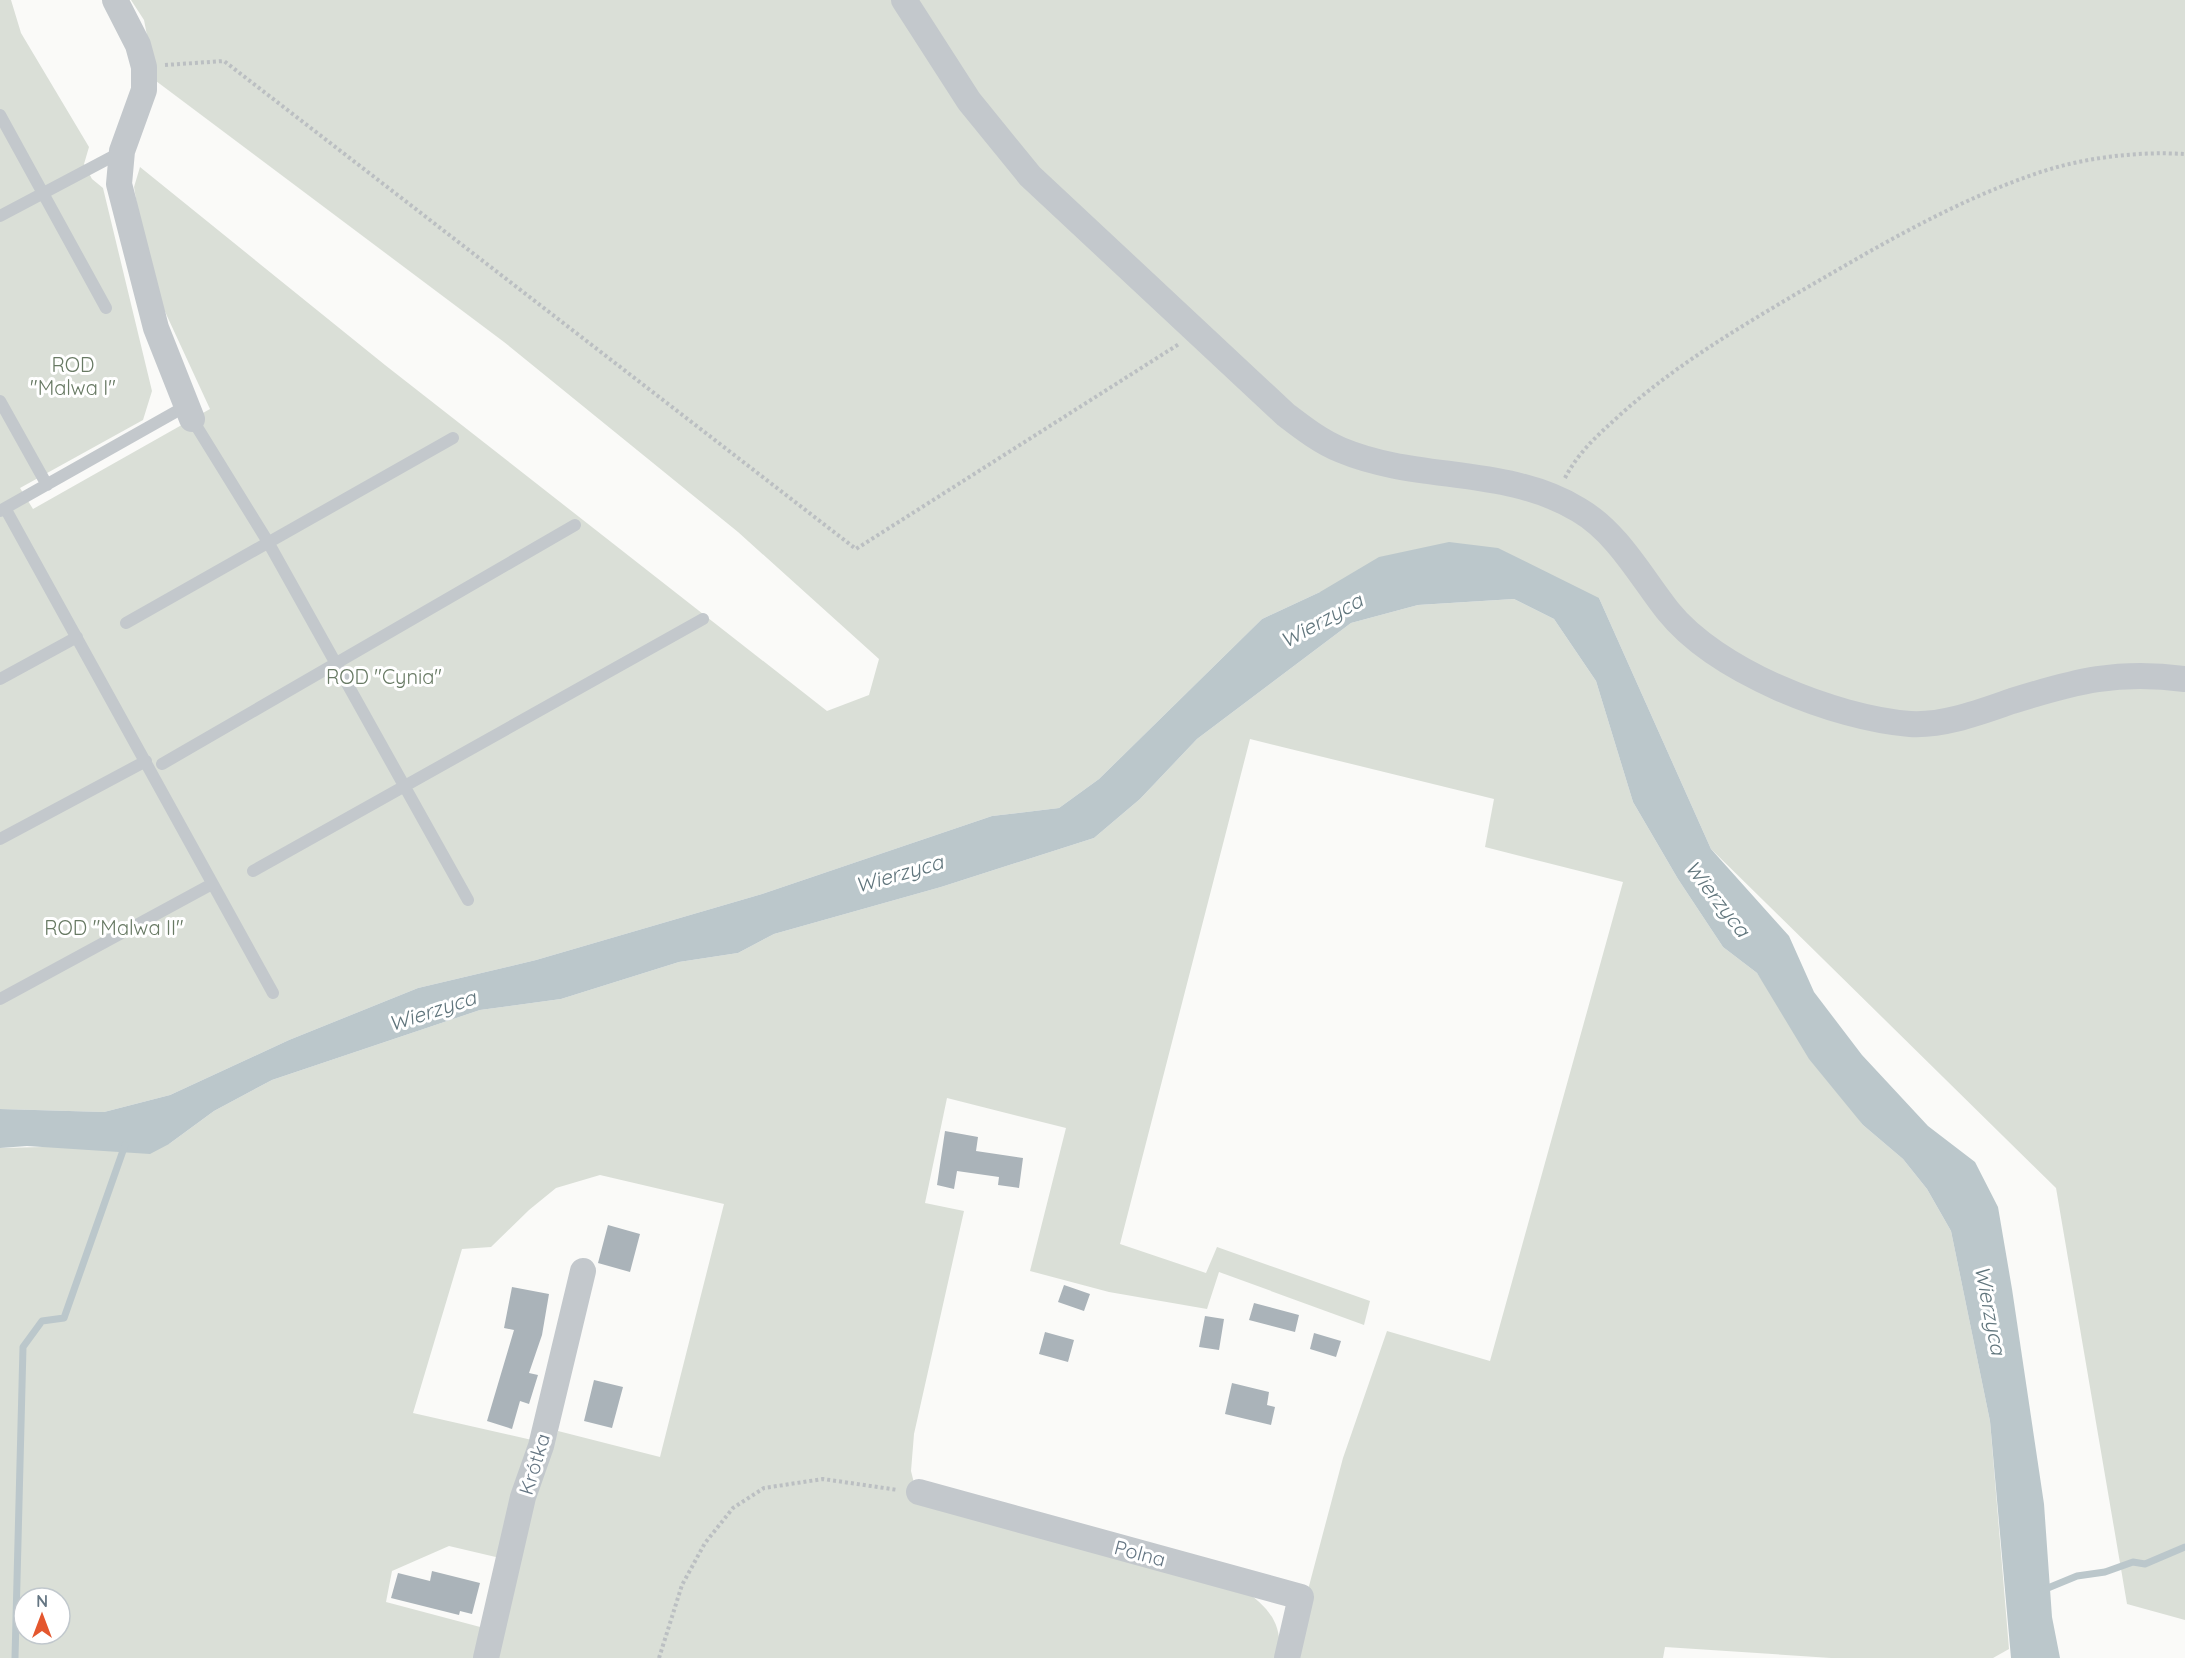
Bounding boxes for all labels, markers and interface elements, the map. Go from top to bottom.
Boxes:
park label: ROD "Malwa I" [30,352,116,400]
water label: Wierzyca [1275,586,1368,653]
park label: ROD "Cynia" [326,664,442,689]
water label: Wierzyca [852,848,947,898]
water label: Wierzyca [1680,854,1757,943]
park label: ROD "Malwa II" [44,915,184,940]
water label: Wierzyca [385,983,480,1036]
water label: Wierzyca [1970,1263,2013,1358]
street label: Krótka [513,1430,555,1498]
street label: Polna [1112,1534,1168,1572]
north arrow [12,1586,72,1646]
text: N [36,1591,48,1611]

